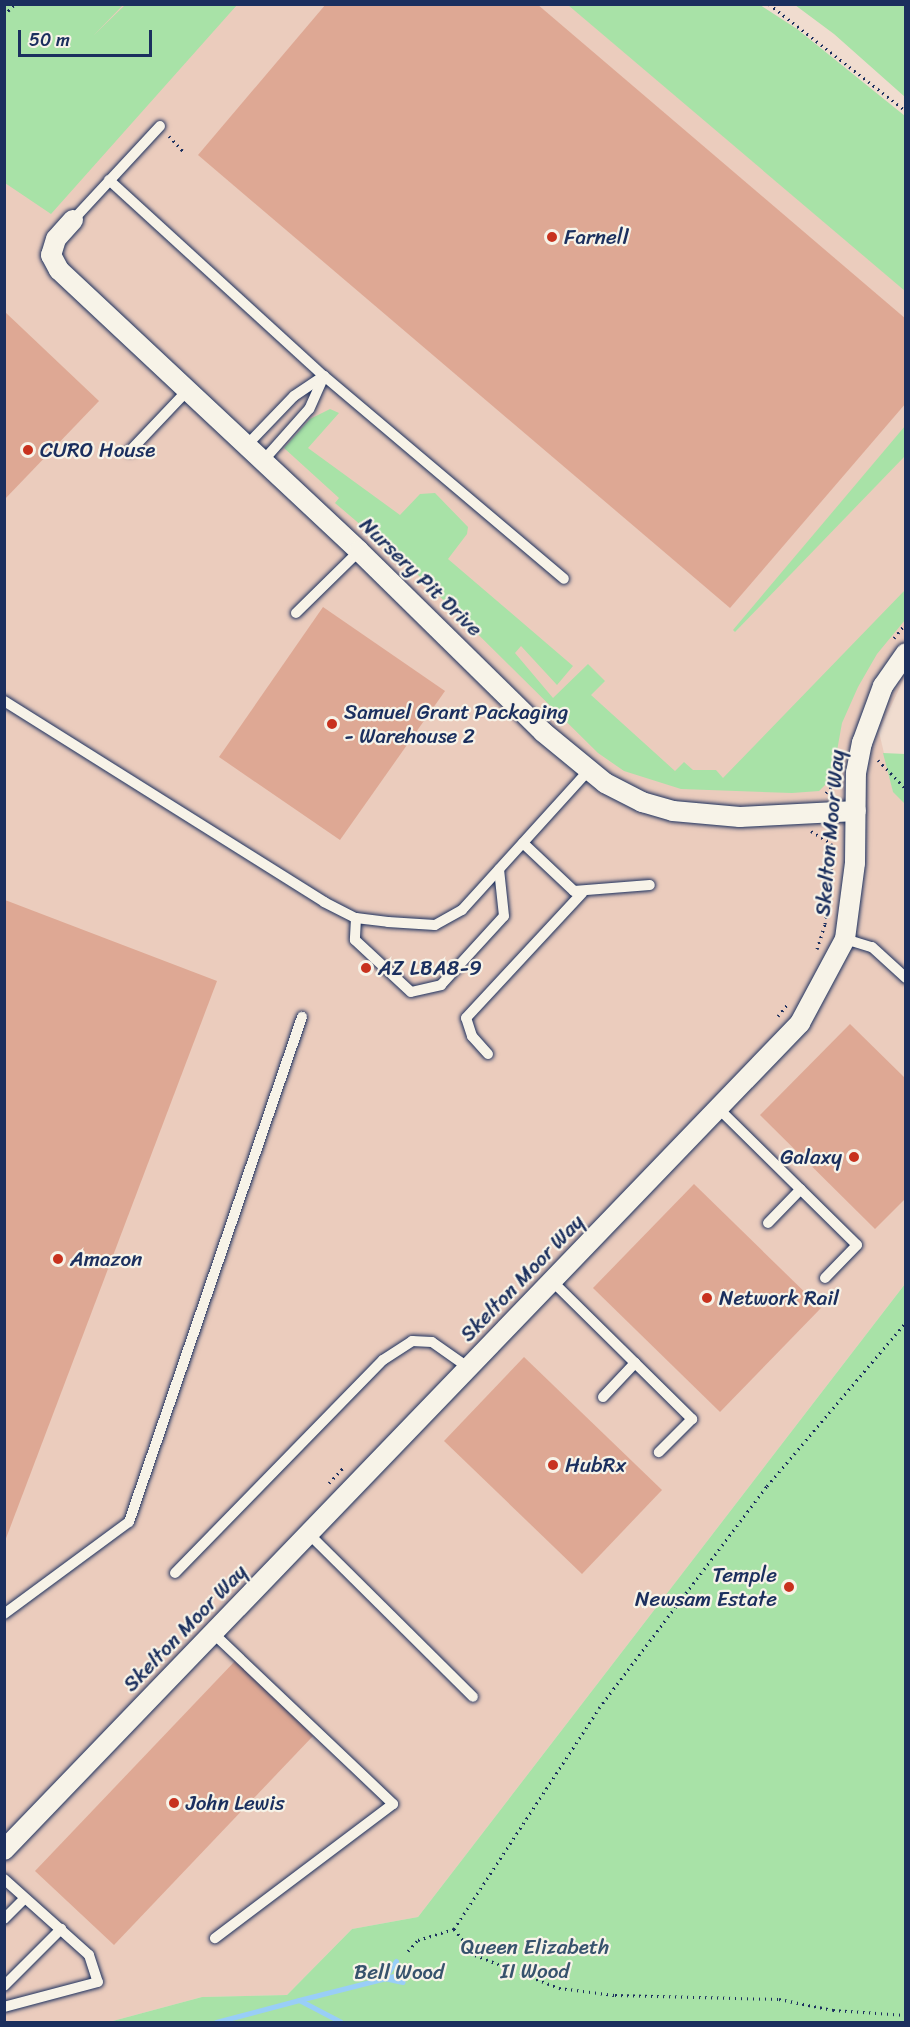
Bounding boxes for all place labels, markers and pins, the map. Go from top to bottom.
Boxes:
place label: Farnell [564,224,629,250]
marker: Farnell [545,230,559,244]
place label: CURO House [40,437,155,463]
marker: CURO House [21,443,35,457]
place label: Samuel Grant Packaging - Warehouse 2 [344,699,568,749]
marker: Samuel Grant Packaging - Warehouse 2 [325,717,339,731]
place label: AZ LBA8-9 [378,955,482,981]
marker: AZ LBA8-9 [359,961,373,975]
place label: Galaxy [780,1144,842,1170]
marker: Galaxy [847,1150,861,1164]
place label: Amazon [70,1246,142,1272]
marker: Amazon [51,1252,65,1266]
place label: Network Rail [719,1285,839,1311]
marker: Network Rail [700,1291,714,1305]
place label: HubRx [565,1452,626,1478]
marker: HubRx [546,1458,560,1472]
place label: Temple Newsam Estate [635,1562,777,1612]
marker: Temple Newsam Estate [782,1580,796,1594]
place label: John Lewis [186,1790,285,1816]
marker: John Lewis [167,1796,181,1810]

